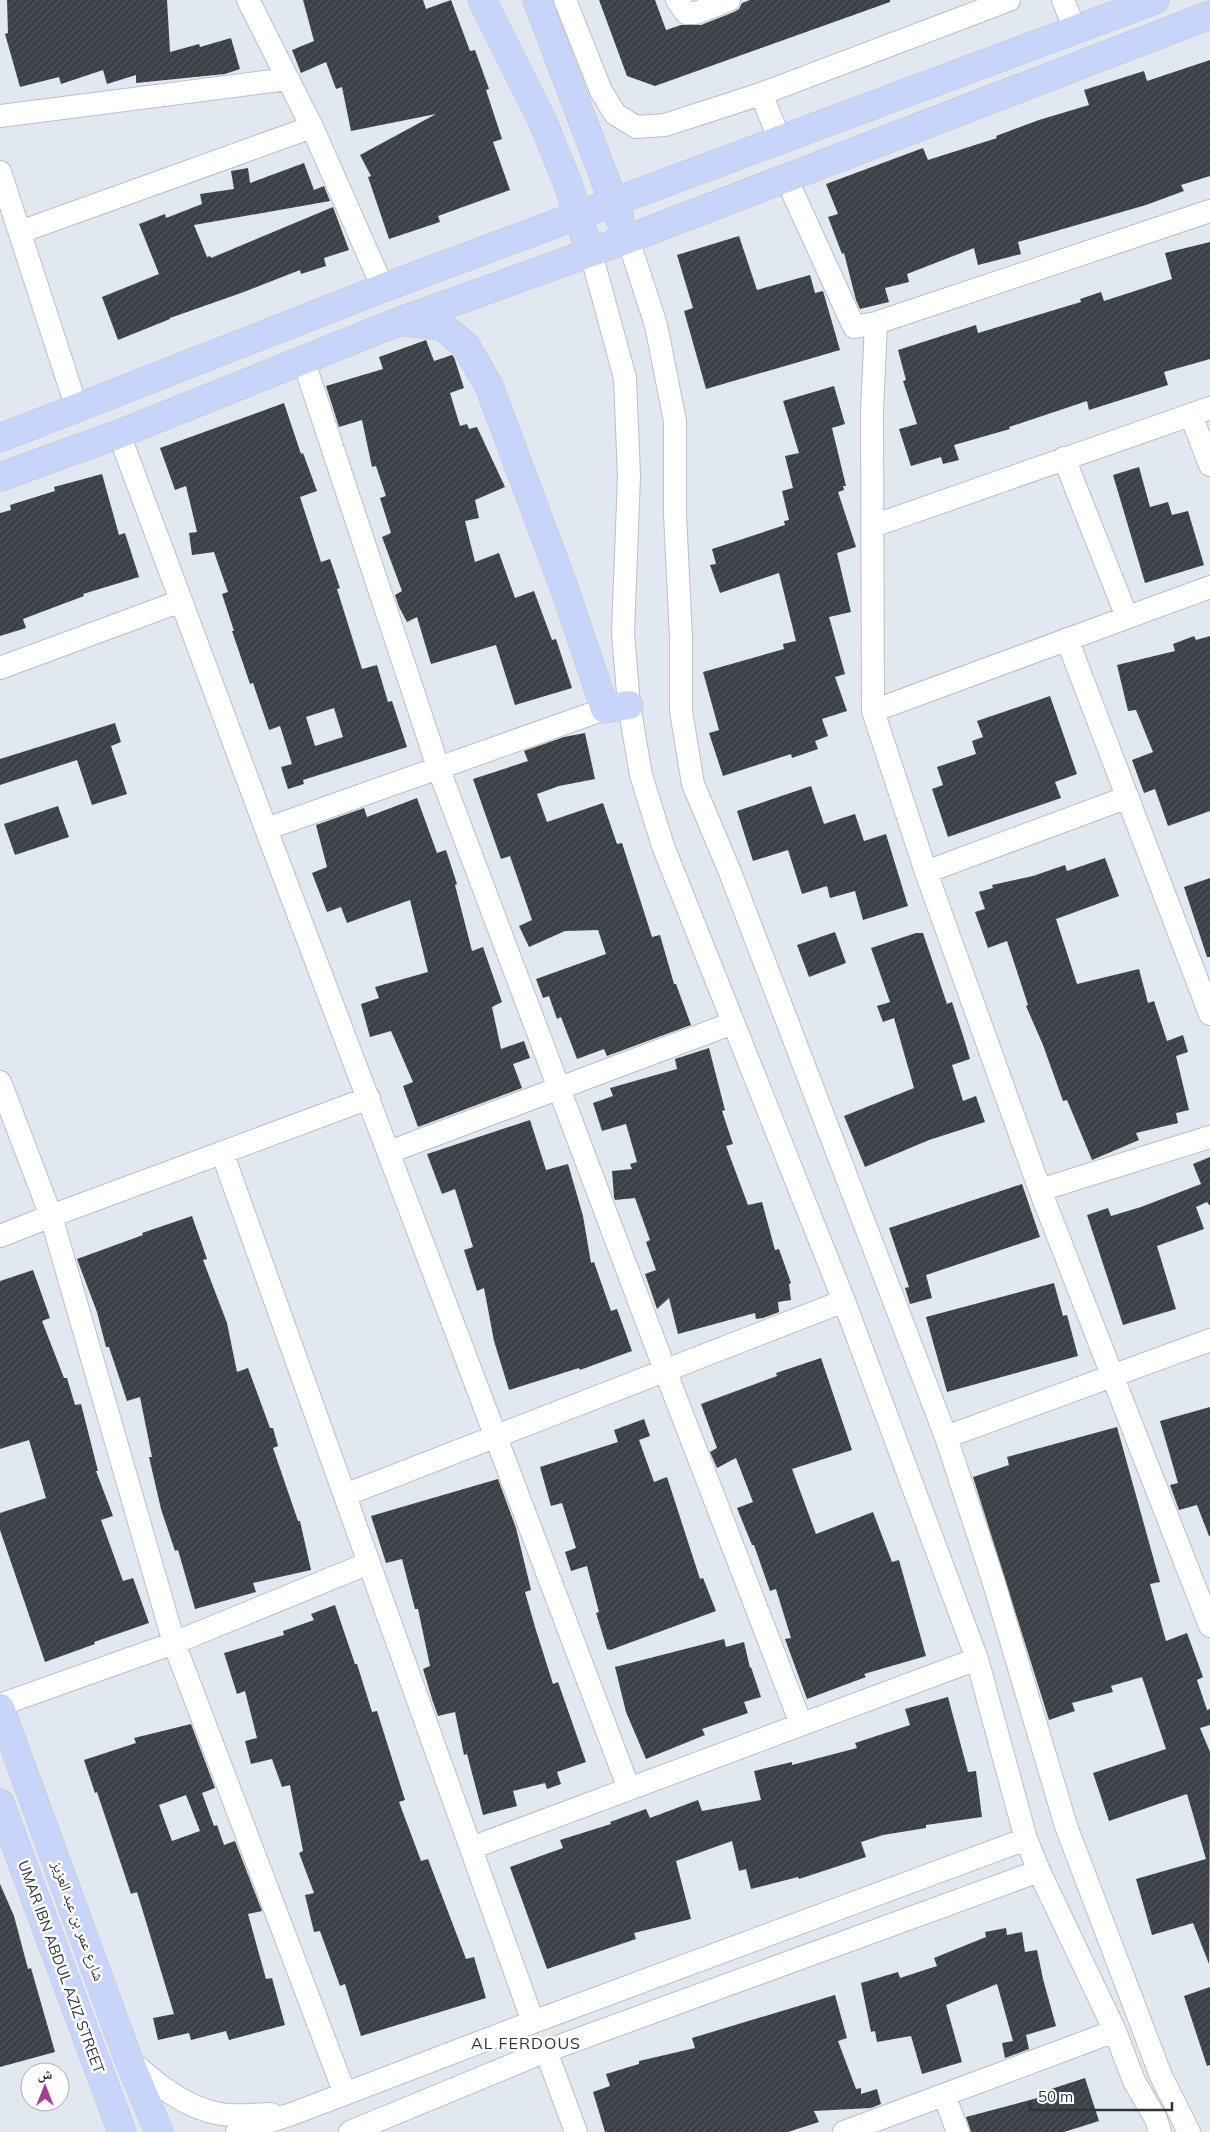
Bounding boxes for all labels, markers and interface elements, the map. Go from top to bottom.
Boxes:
street label: شارع عمر بن عبد العزيز [47,1857,109,1984]
street label: UMAR IBN ABDUL AZIZ STREET [14,1858,109,2076]
district label: AL FERDOUS [471,2033,581,2053]
north arrow [20,2062,70,2112]
text: ش [38,2065,53,2083]
scale bar [1030,2080,1172,2112]
text: 50 m [1038,2087,1073,2106]

